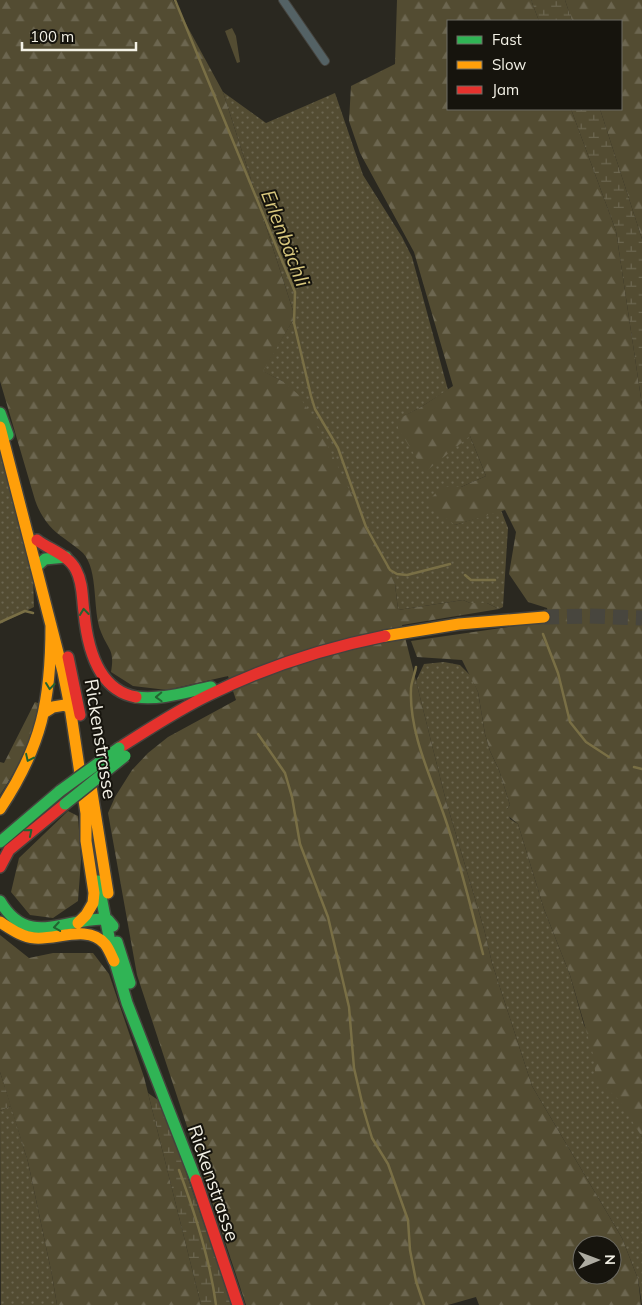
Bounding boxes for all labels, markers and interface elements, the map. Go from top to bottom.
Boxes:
scale bar [22,20,136,52]
legend [447,20,622,110]
text: 100 m [30,27,74,46]
text: Fast [492,30,522,49]
text: Slow [492,55,526,74]
text: Jam [492,80,519,99]
water label: Erlenbächli [256,186,316,290]
one-way arrow [78,607,89,615]
street label: Rickenstrasse [80,677,122,801]
one-way arrow [45,682,55,690]
one-way arrow [155,692,163,703]
one-way arrow [25,752,35,761]
one-way arrow [24,829,33,838]
one-way arrow [53,921,61,932]
street label: Rickenstrasse [183,1122,245,1244]
north arrow [572,1235,622,1285]
text: N [601,1254,619,1265]

